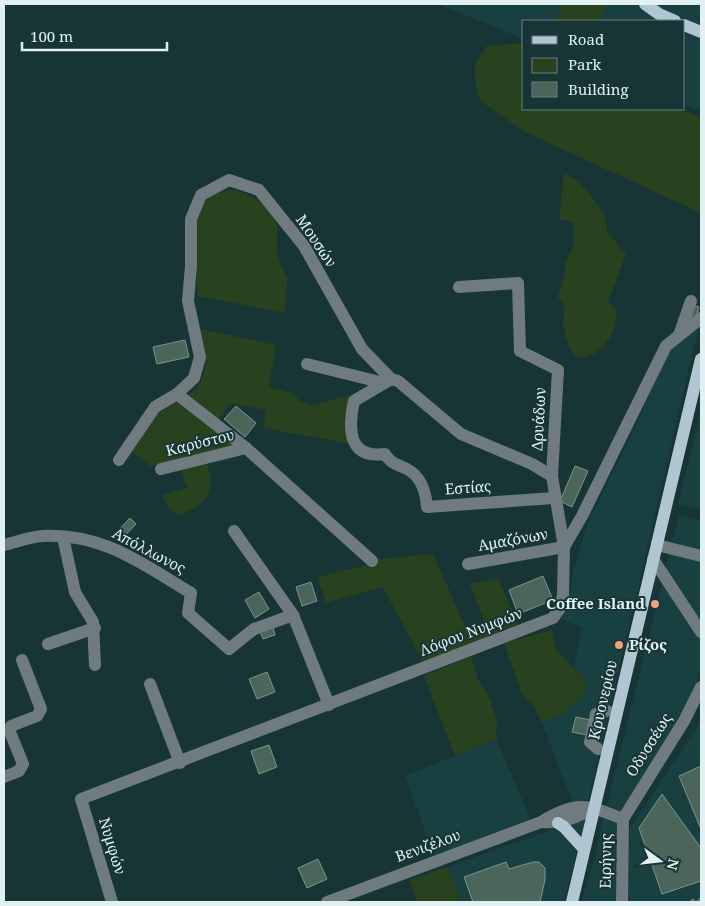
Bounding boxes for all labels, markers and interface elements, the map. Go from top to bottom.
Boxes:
scale bar [22,20,168,52]
legend [522,20,685,110]
text: 100 m [30,26,73,46]
text: Road [568,29,604,49]
text: Park [568,54,602,74]
text: Building [568,79,629,99]
street label: Μουσών [292,210,342,271]
street label: Δρυάδων [526,387,550,451]
street label: Καρύστου [163,424,236,460]
street label: Εστίας [444,475,492,499]
street label: Απόλλωνος [109,522,190,578]
street label: Αμαζόνων [476,523,549,555]
place label: Coffee Island [546,593,645,613]
marker: Coffee Island [649,598,661,610]
street label: Λόφου Νυμφών [416,602,525,660]
place label: Ρίζος [629,634,667,654]
marker: Ρίζος [613,639,625,651]
street label: Κρυονερίου [583,658,621,741]
street label: Οδυσσέως [621,709,676,780]
street label: Νυμφών [95,815,131,877]
street label: Βενιζέλου [392,824,463,866]
street label: Ειρήνης [595,833,615,889]
north arrow [635,836,685,886]
text: N [662,857,684,872]

